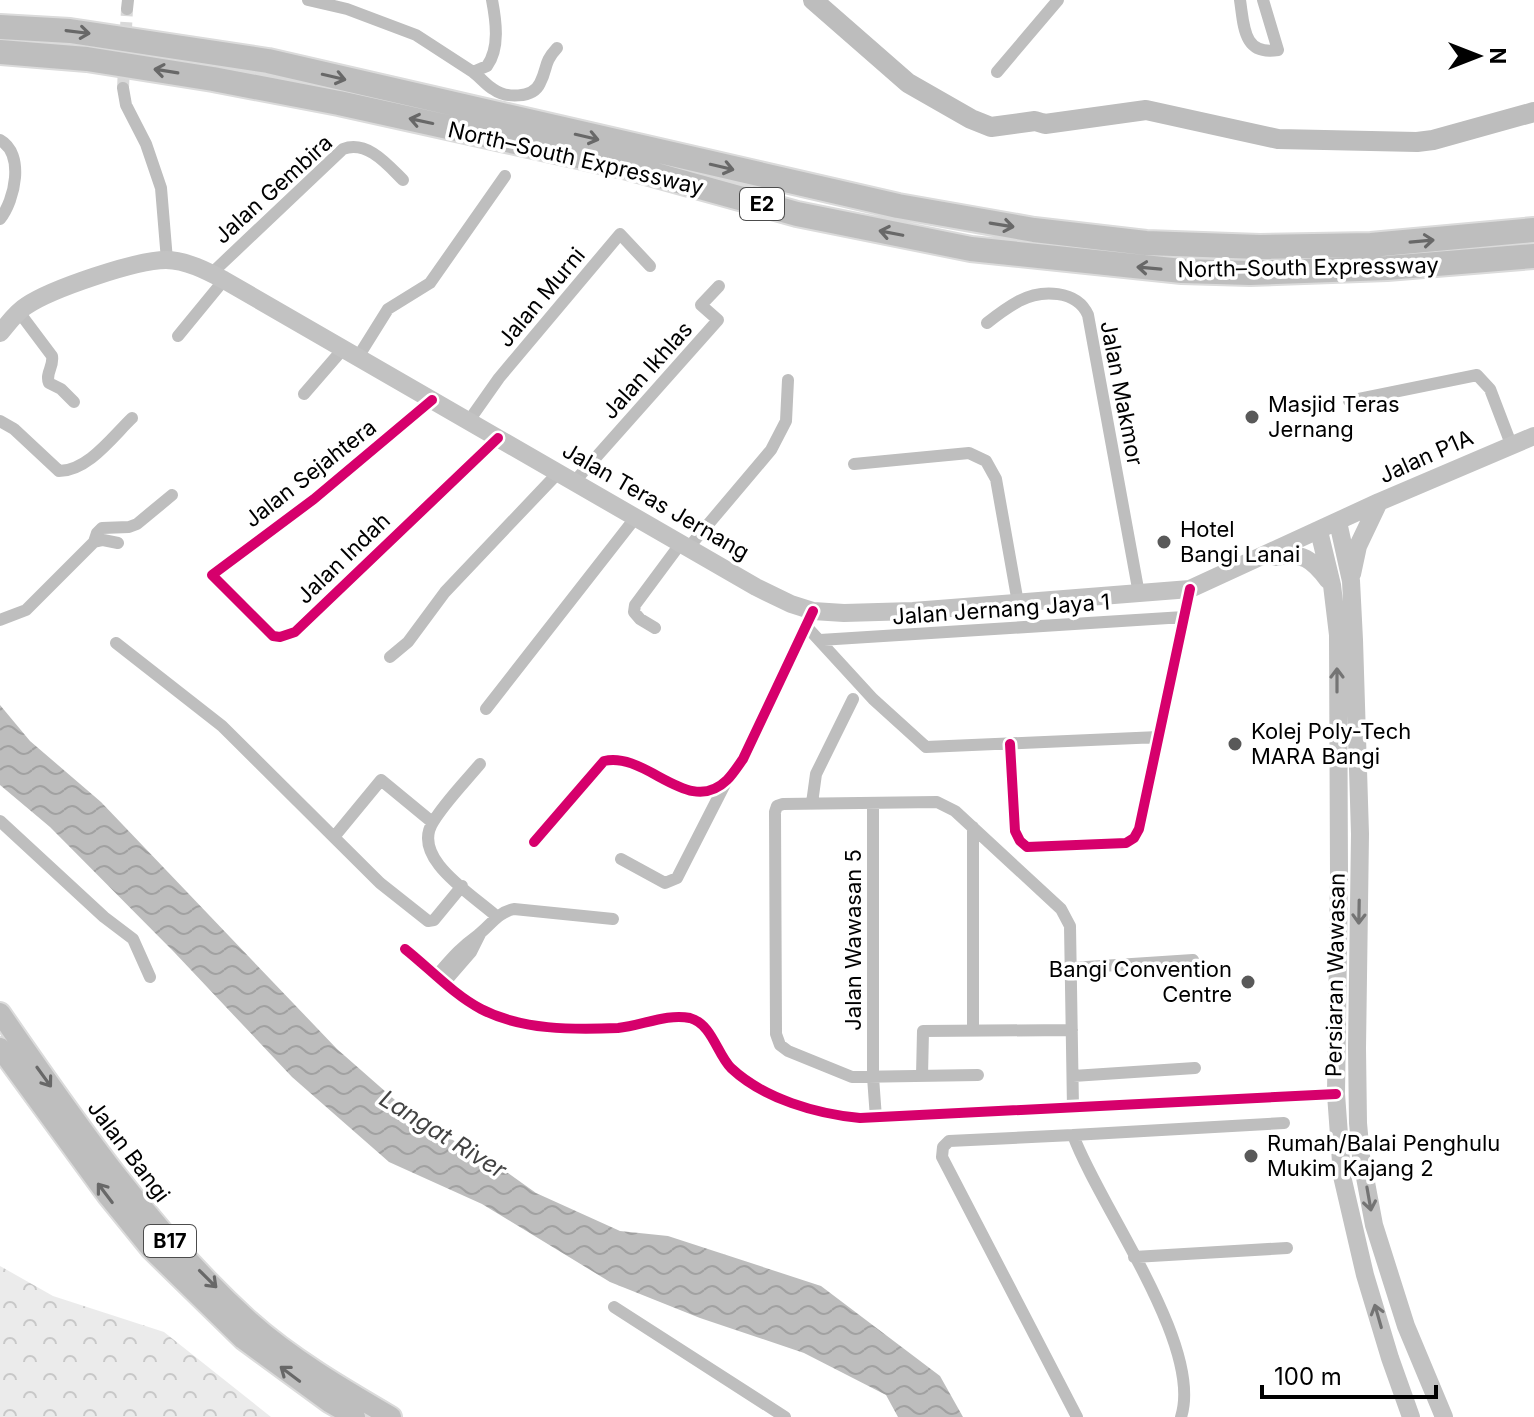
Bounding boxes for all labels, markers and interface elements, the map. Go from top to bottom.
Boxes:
north arrow [1438,16,1518,96]
one-way arrow [64,25,91,40]
text: N [1485,48,1511,64]
one-way arrow [153,63,179,78]
one-way arrow [320,70,346,85]
one-way arrow [408,113,434,128]
street label: North–South Expressway [446,116,706,200]
street label: Jalan Gembira [209,129,337,249]
one-way arrow [573,130,599,145]
one-way arrow [709,160,735,175]
road number: E2 [740,188,784,220]
one-way arrow [989,218,1014,233]
one-way arrow [879,224,905,239]
one-way arrow [1408,233,1435,248]
street label: Jalan Murni [492,242,590,352]
street label: North–South Expressway [1177,252,1439,282]
one-way arrow [1136,261,1163,276]
street label: Jalan Ikhlas [596,316,698,424]
street label: Jalan Makmor [1095,318,1149,468]
place label: Masjid Teras Jernang [1268,391,1400,442]
marker: Masjid Teras Jernang [1243,408,1261,426]
street label: Jalan Sejahtera [239,414,381,532]
street label: Jalan P1A [1375,424,1477,488]
street label: Jalan Teras Jernang [558,437,754,565]
street label: Jalan Indah [291,507,395,609]
place label: Hotel Bangi Lanai [1180,516,1300,567]
marker: Hotel Bangi Lanai [1155,533,1173,551]
street label: Jalan Jernang Jaya 1 [891,588,1111,630]
one-way arrow [1329,667,1345,694]
place label: Kolej Poly-Tech MARA Bangi [1251,718,1411,769]
marker: Kolej Poly-Tech MARA Bangi [1226,735,1244,753]
street label: Jalan Wawasan 5 [840,849,866,1031]
street label: Persiaran Wawasan [1320,873,1350,1077]
one-way arrow [1351,898,1367,925]
place label: Bangi Convention Centre [1049,956,1232,1007]
marker: Bangi Convention Centre [1239,973,1257,991]
one-way arrow [36,1066,53,1088]
water label: Langat River [374,1084,512,1185]
street label: Jalan Bangi [82,1095,176,1207]
place label: Rumah/Balai Penghulu Mukim Kajang 2 [1267,1130,1500,1181]
marker: Rumah/Balai Penghulu Mukim Kajang 2 [1242,1147,1260,1165]
one-way arrow [97,1183,114,1204]
one-way arrow [1362,1186,1377,1212]
road number: B17 [144,1225,196,1257]
one-way arrow [198,1269,217,1288]
one-way arrow [1369,1304,1384,1330]
scale bar [1262,1349,1436,1399]
text: 100 m [1274,1362,1342,1391]
one-way arrow [280,1365,302,1382]

